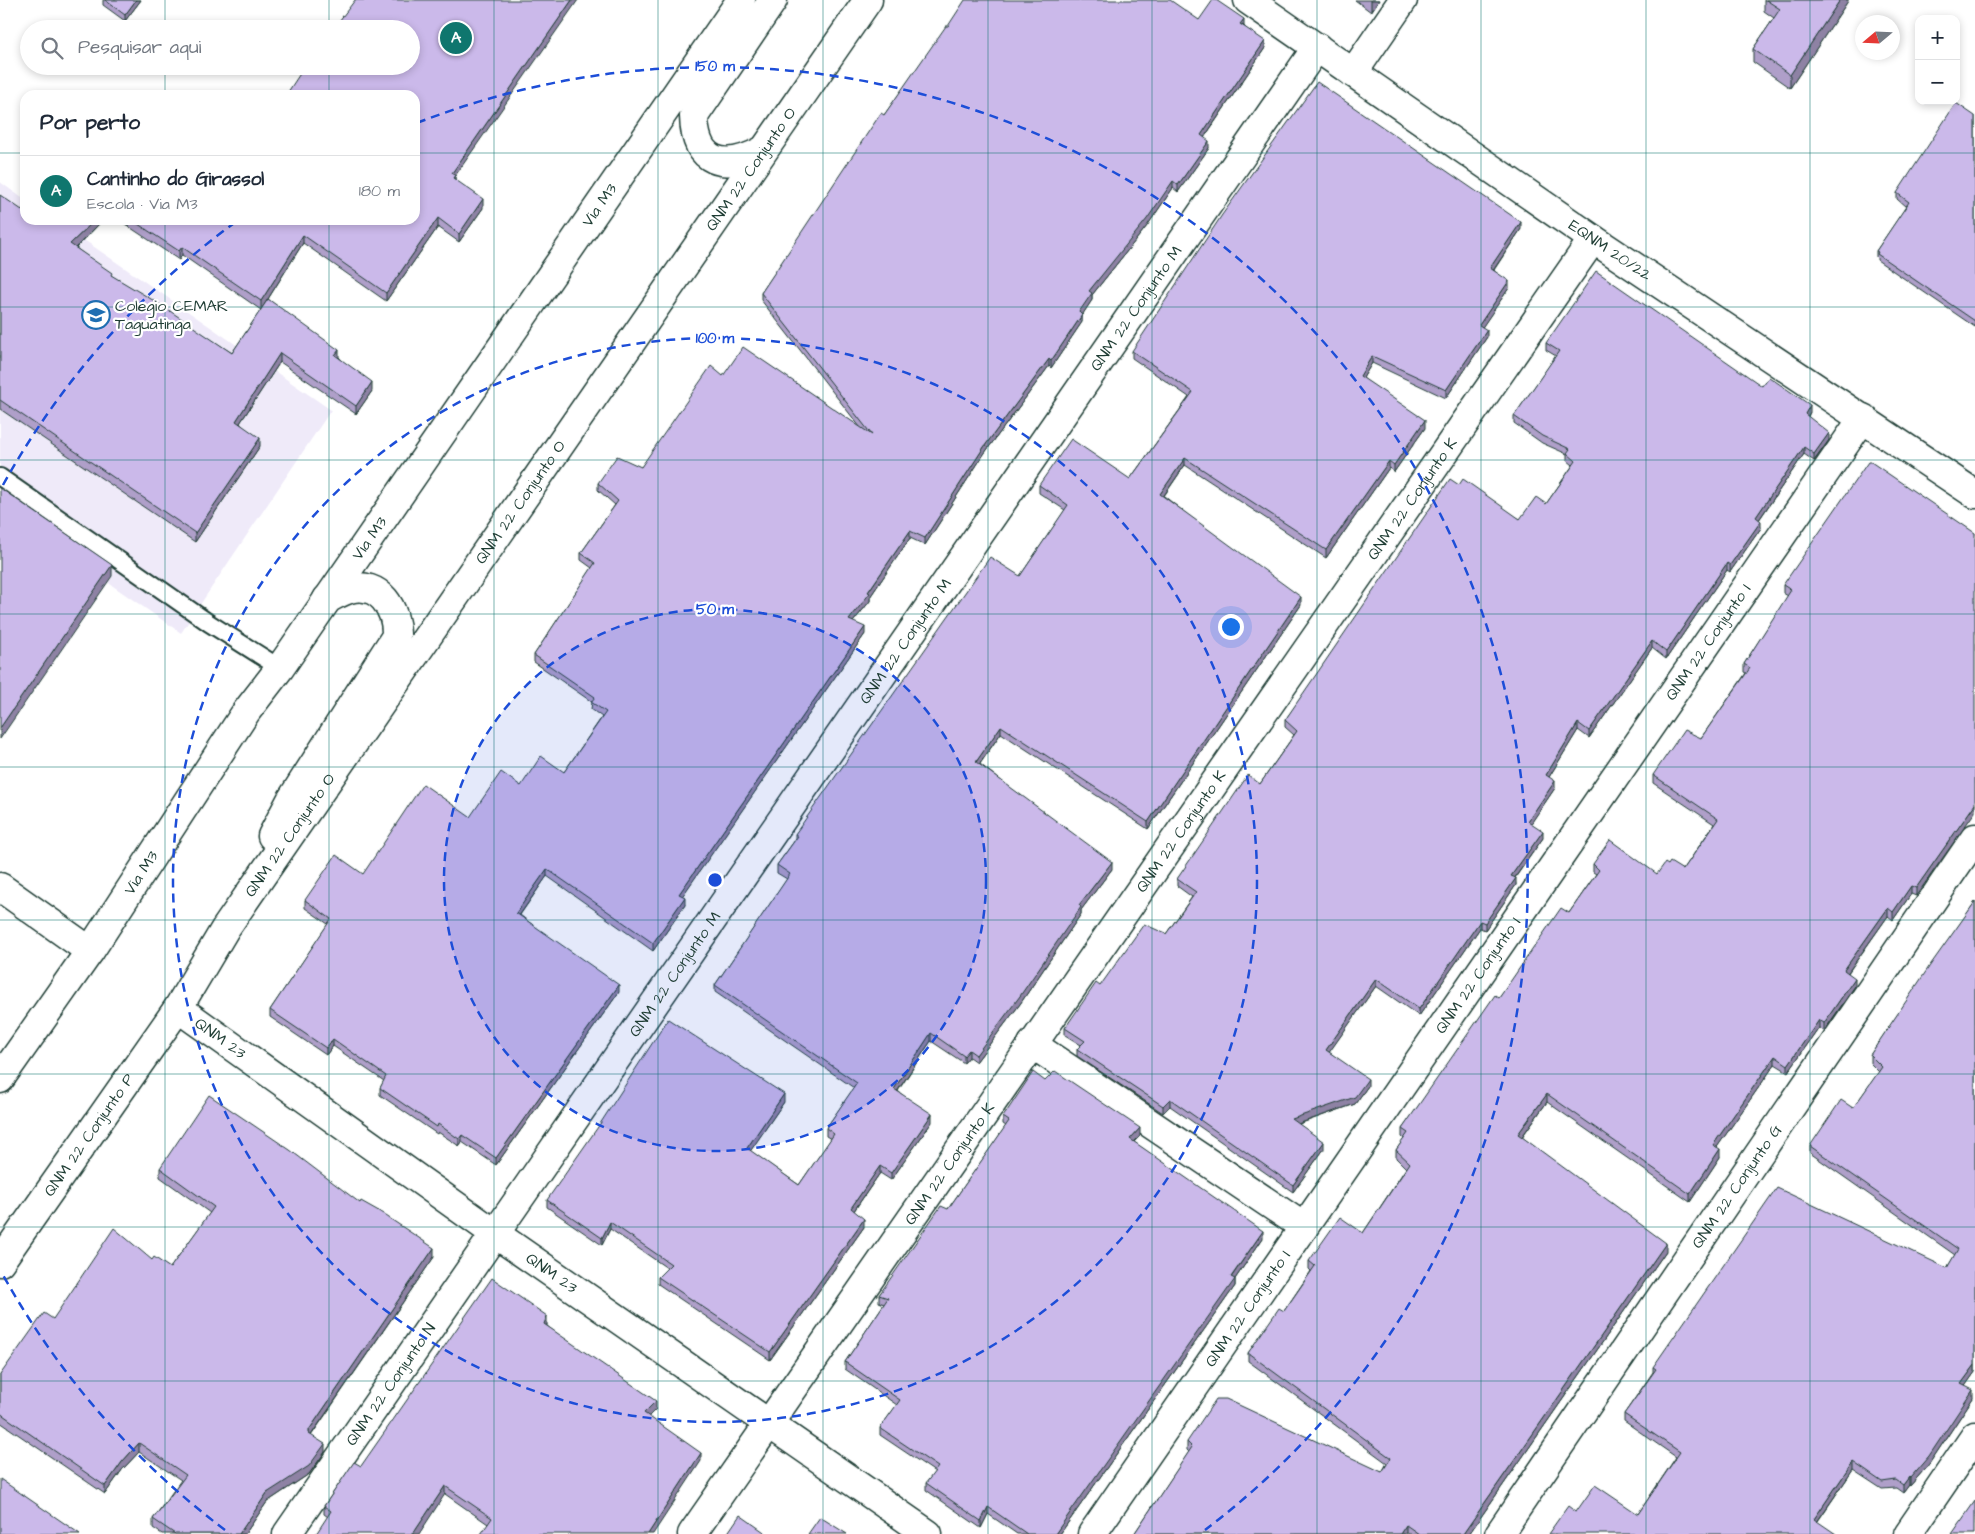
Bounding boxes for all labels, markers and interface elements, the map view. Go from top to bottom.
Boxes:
north arrow [1855,15,1900,60]
map controls [1915,15,1960,105]
button: + [1915,15,1960,60]
pin: A [440,19,472,57]
search box [20,20,420,75]
icon: search [38,34,66,62]
text: Pesquisar aqui [78,34,201,61]
text: 150 m [695,56,735,77]
button: − [1915,60,1960,105]
street label: QNM 22 Conjunto O [700,103,801,235]
text: Por perto [40,108,140,137]
text: Cantinho do Girassol [87,166,264,193]
street label: Via M3 [577,179,622,231]
text: A [51,180,61,202]
text: 180 m [359,180,400,202]
text: Escola · Via M3 [87,193,198,215]
street label: EQNM 20/22 [1564,214,1656,286]
street label: QNM 22 Conjunto M [1085,241,1187,375]
place label: Colegio CEMAR Taguatinga [115,295,228,336]
school or university icon: Colegio CEMAR Taguatinga [81,300,111,330]
text: 100 m [696,328,735,349]
street label: QNM 22 Conjunto K [1362,433,1463,565]
street label: QNM 22 Conjunto O [470,436,571,568]
street label: Via M3 [347,512,392,565]
street label: QNM 22 Conjunto M [854,574,957,708]
street label: QNM 22 Conjunto I [1660,579,1756,705]
text: 50 m [696,599,734,620]
your location [1218,614,1244,640]
street label: QNM 22 Conjunto K [1131,765,1231,897]
street label: QNM 22 Conjunto O [239,769,340,901]
street label: Via M3 [119,846,164,899]
centre of rings [706,871,724,889]
street label: QNM 22 Conjunto M [624,907,726,1041]
street label: QNM 22 Conjunto I [1430,913,1526,1038]
street label: QNM 23 [190,1012,251,1064]
street label: QNM 22 Conjunto P [38,1069,140,1201]
street label: QNM 22 Conjunto K [899,1098,1000,1229]
street label: QNM 22 Conjunto G [1686,1120,1787,1253]
street label: QNM 22 Conjunto I [1200,1246,1296,1371]
street label: QNM 23 [521,1247,582,1299]
street label: QNM 22 Conjunto N [340,1319,441,1450]

